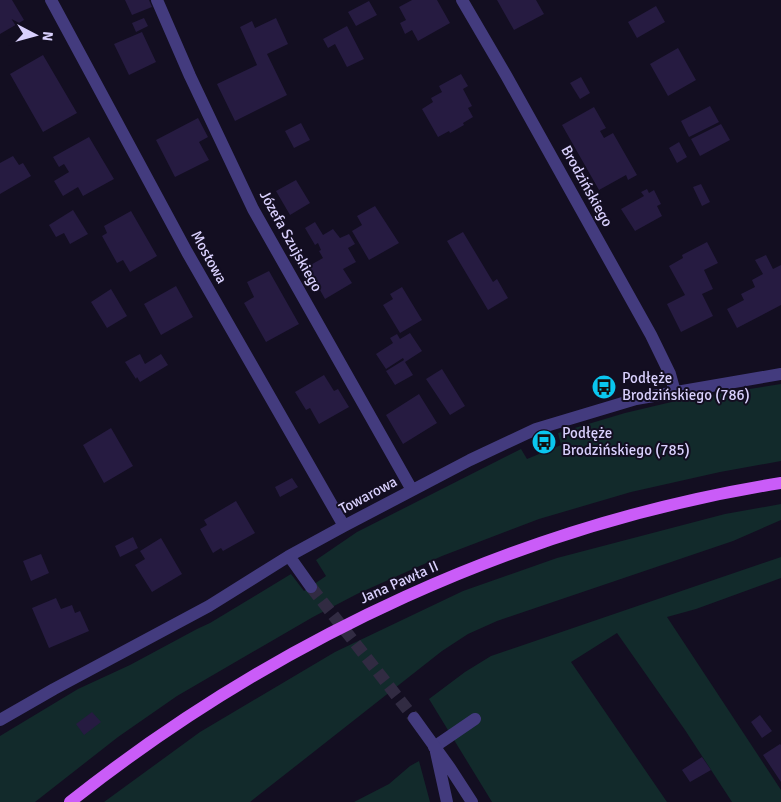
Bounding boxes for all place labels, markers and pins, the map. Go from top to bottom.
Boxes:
place label: Podłęże Brodzińskiego (786) [622,369,750,404]
bus stop icon: Podłęże Brodzińskiego (786) [591,374,617,400]
place label: Podłęże Brodzińskiego (785) [562,424,690,459]
bus stop icon: Podłęże Brodzińskiego (785) [531,429,557,455]

